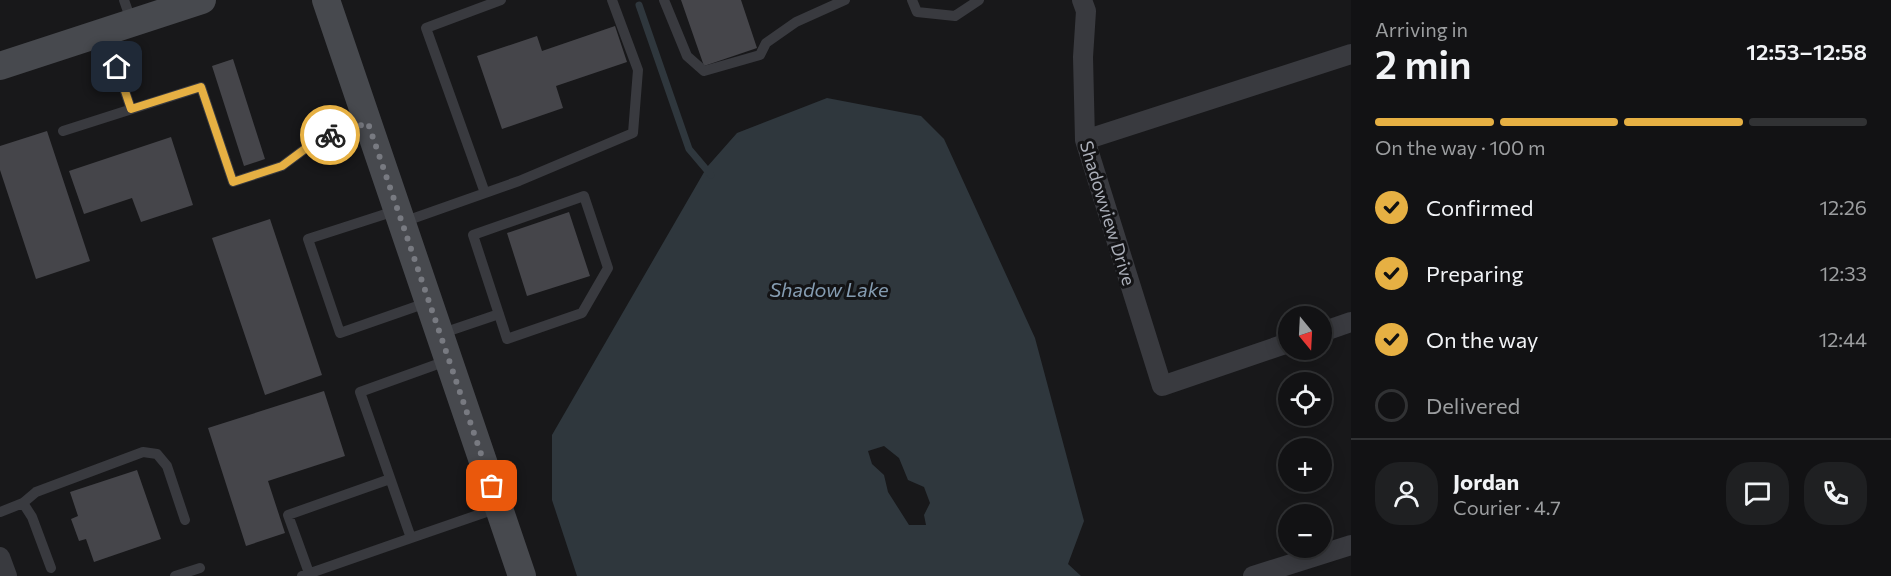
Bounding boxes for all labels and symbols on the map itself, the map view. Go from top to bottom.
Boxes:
pin [91,41,142,92]
courier [300,105,360,165]
street label: Shadowview Drive [1076,138,1140,288]
water label: Shadow Lake [769,277,889,301]
north arrow [1278,306,1332,360]
pin [466,460,517,511]

